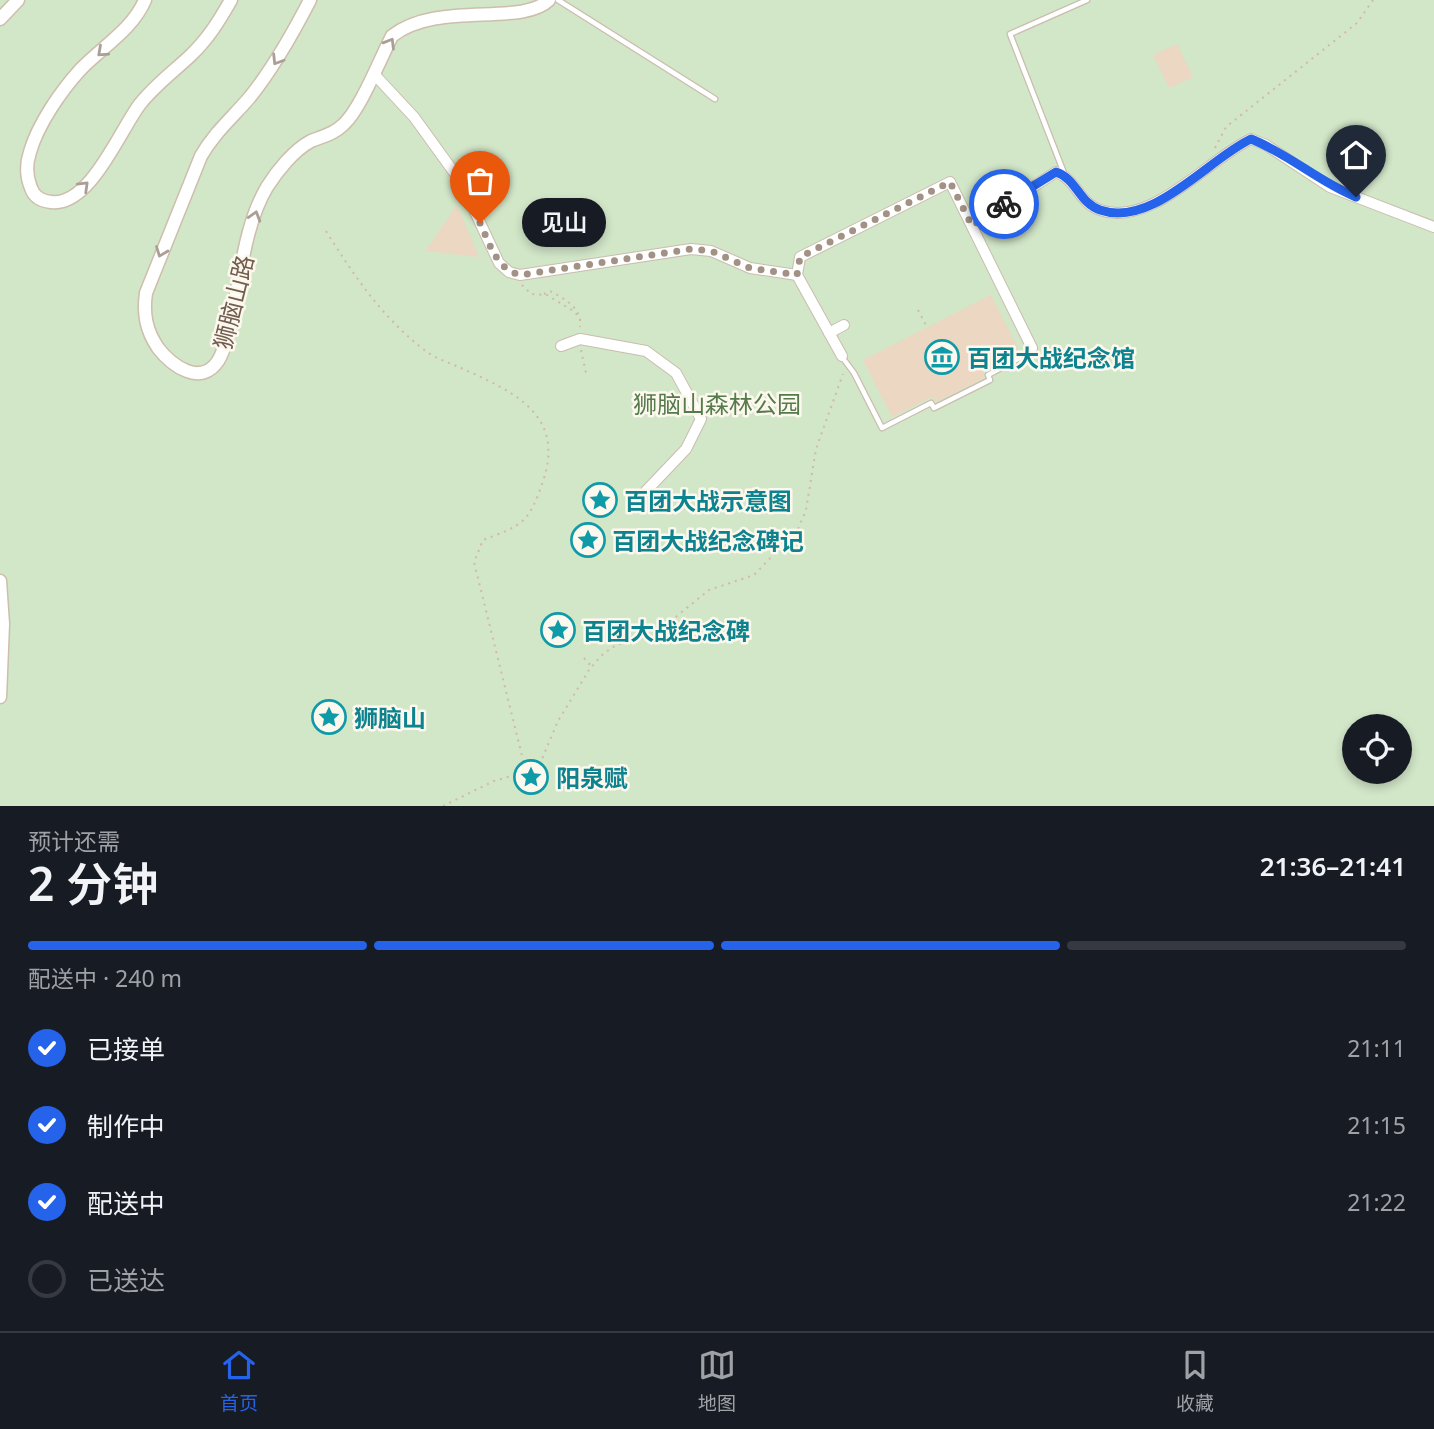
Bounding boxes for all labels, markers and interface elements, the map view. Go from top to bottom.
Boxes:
one-way arrow [381,37,394,50]
one-way arrow [97,44,110,56]
one-way arrow [273,52,285,65]
pin [1326,125,1386,197]
icon: home [1337,136,1375,174]
pin [450,151,510,223]
icon: bag [461,162,499,200]
courier [969,169,1039,239]
one-way arrow [76,182,89,195]
icon: bike [985,185,1023,223]
callout: 见山 [522,198,606,248]
text: 见山 [541,206,587,238]
one-way arrow [247,211,261,223]
one-way arrow [156,246,170,258]
street label: 狮脑山路 [205,251,261,353]
museum icon: 百团大战纪念馆 [923,338,961,376]
place label: 百团大战纪念馆 [967,341,1135,374]
park label: 狮脑山森林公园 [633,387,801,420]
place icon: 百团大战示意图 [581,481,619,519]
place label: 百团大战示意图 [624,484,792,517]
place icon: 百团大战纪念碑记 [569,521,607,559]
place label: 百团大战纪念碑记 [612,524,804,557]
place icon: 百团大战纪念碑 [539,611,577,649]
place label: 百团大战纪念碑 [582,614,750,647]
place icon: 狮脑山 [310,698,348,736]
place label: 狮脑山 [354,701,426,734]
map controls [1342,714,1412,784]
button: locate [1342,714,1412,784]
place icon: 阳泉赋 [512,758,550,796]
place label: 阳泉赋 [556,761,628,794]
text: 预计还需 [28,825,120,857]
text: 21:36–21:41 [1260,848,1406,884]
text: 2 分钟 [28,852,158,914]
text: 配送中 · 240 m [28,962,182,994]
icon: check [28,1029,66,1067]
text: 已接单 [87,1031,165,1067]
text: 21:11 [1347,1032,1406,1064]
icon: check [28,1106,66,1144]
text: 制作中 [87,1108,165,1144]
text: 21:15 [1347,1109,1406,1141]
icon: check [28,1183,66,1221]
text: 配送中 [87,1185,165,1221]
text: 21:22 [1347,1186,1406,1218]
text: 已送达 [87,1262,165,1298]
tab: 首页 [220,1346,258,1416]
tab: 地图 [698,1346,736,1416]
tab: 收藏 [1176,1346,1214,1416]

